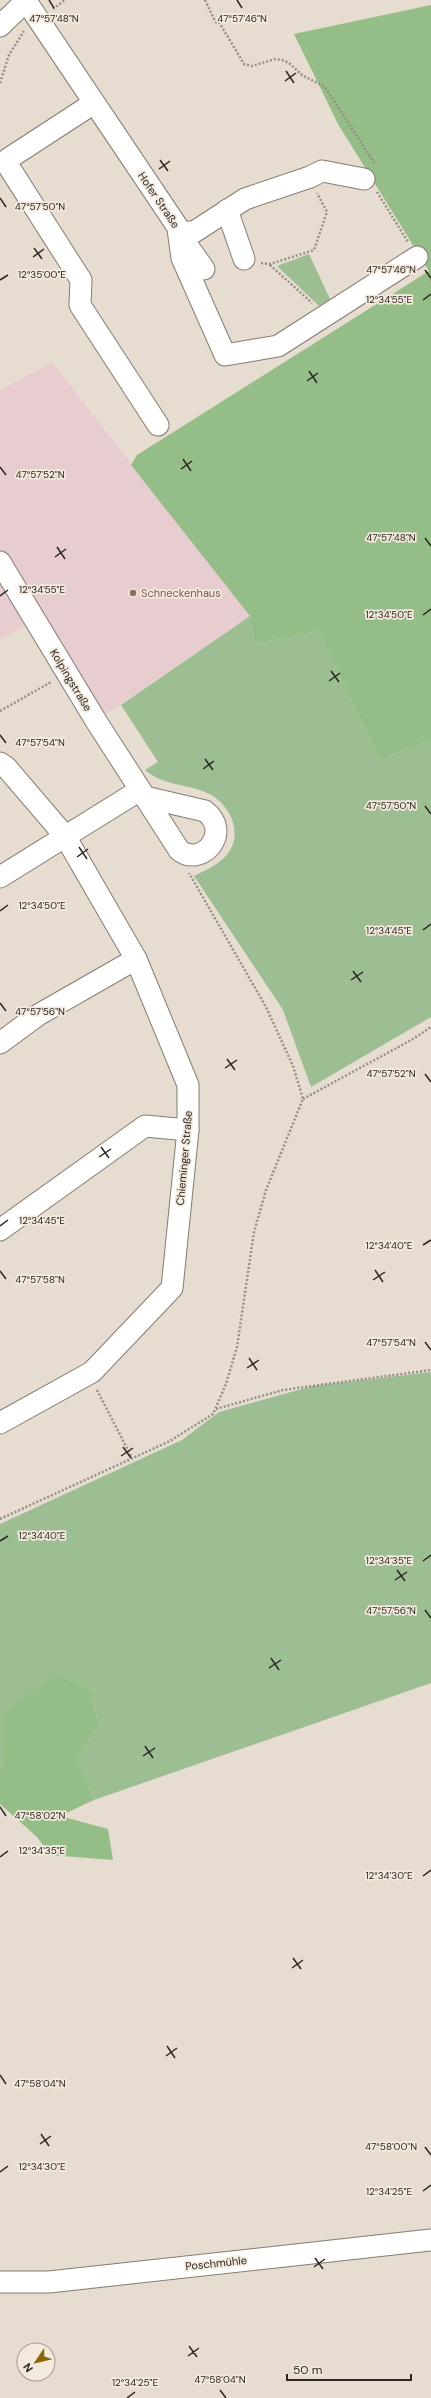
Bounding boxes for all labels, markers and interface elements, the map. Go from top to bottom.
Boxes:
text: 47°57'48"N [29,12,79,25]
text: 47°57'46"N [217,12,267,25]
street label: Hofer Straße [135,169,183,231]
text: 47°57'50"N [15,200,65,213]
text: 47°57'46"N [366,263,416,276]
text: 12°35'00"E [18,268,66,281]
text: 12°34'55"E [366,293,412,306]
text: 47°57'52"N [15,468,65,481]
text: 47°57'48"N [366,531,416,544]
text: 12°34'55"E [19,583,65,596]
place label: Schneckenhaus [141,586,221,600]
marker: Schneckenhaus [128,588,138,598]
text: 12°34'50"E [365,608,413,621]
street label: Kolpingstraße [47,646,95,714]
text: 47°57'54"N [15,736,65,749]
text: 47°57'50"N [366,799,416,812]
text: 12°34'50"E [18,899,66,912]
text: 12°34'45"E [366,924,412,937]
text: 47°57'56"N [15,1005,65,1018]
text: 47°57'52"N [366,1067,416,1080]
street label: Chieminger Straße [173,1110,195,1206]
text: 12°34'45"E [19,1214,65,1227]
text: 12°34'40"E [366,1239,413,1252]
text: 47°57'58"N [15,1273,65,1286]
text: 47°57'54"N [366,1336,416,1349]
text: 12°34'40"E [19,1529,66,1542]
text: 12°34'35"E [366,1554,412,1567]
text: 47°57'56"N [366,1604,416,1617]
text: 47°58'02"N [15,1809,66,1822]
text: 12°34'35"E [19,1844,65,1857]
text: 12°34'30"E [365,1869,413,1882]
text: 47°58'04"N [14,2077,66,2090]
text: 47°58'00"N [365,2140,417,2153]
text: 12°34'30"E [18,2160,66,2173]
text: 12°34'25"E [366,2185,412,2198]
street label: Poschmühle [185,2253,247,2273]
north arrow [16,2342,56,2382]
scale bar [287,2356,411,2382]
text: N [20,2360,36,2375]
text: 50 m [293,2362,322,2378]
text: 47°58'04"N [194,2373,246,2386]
text: 12°34'25"E [112,2376,158,2389]

